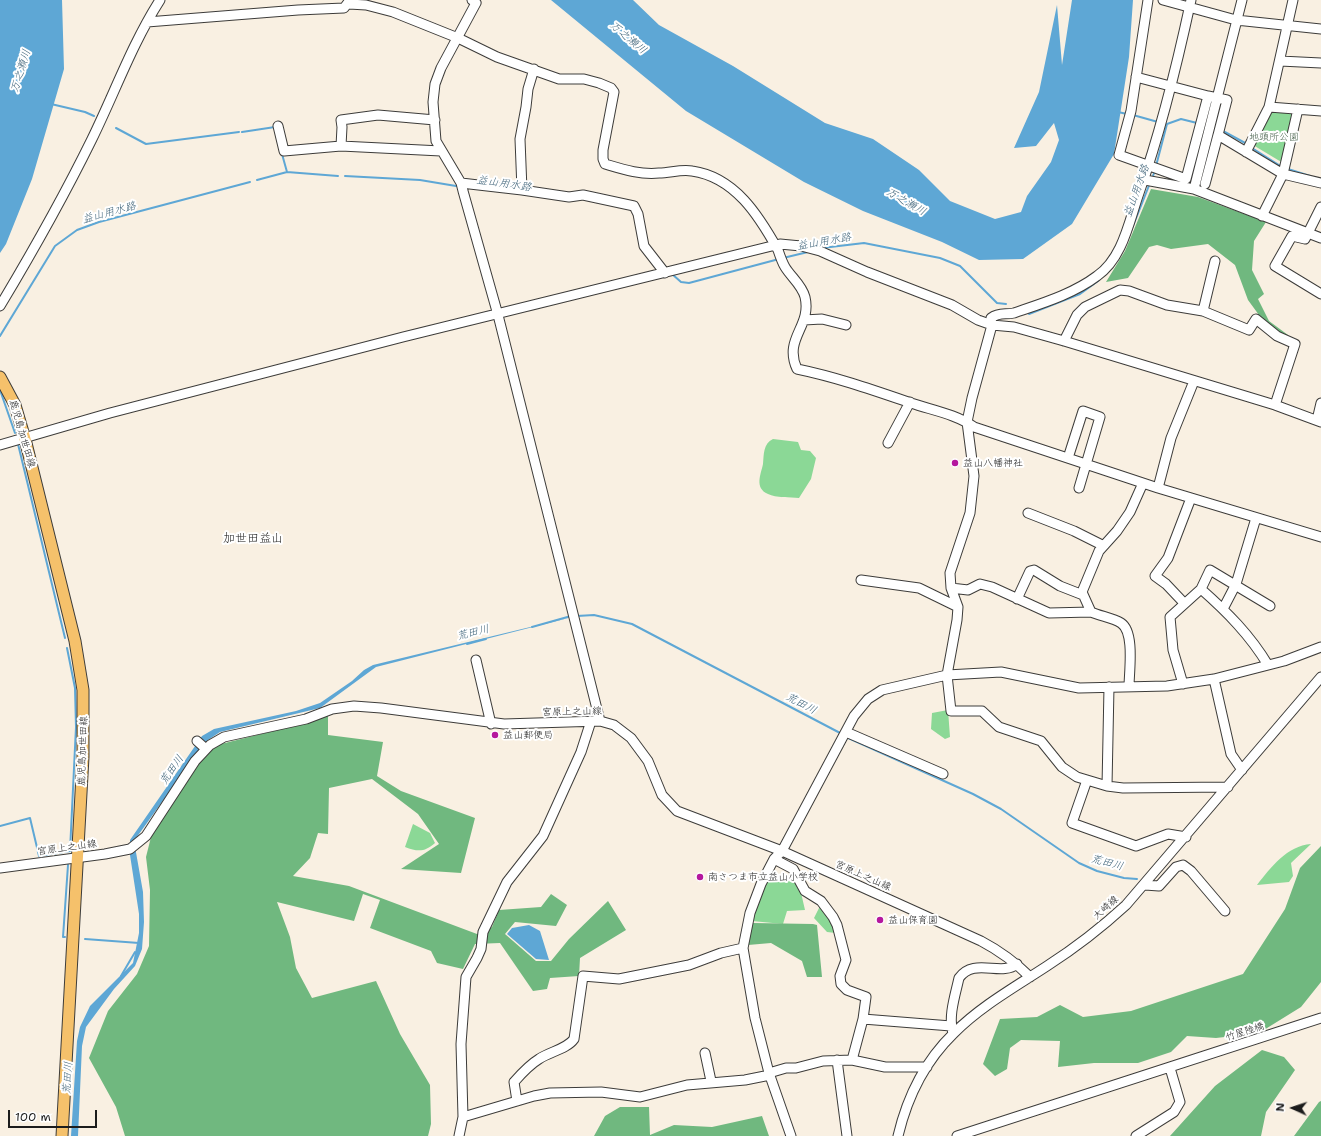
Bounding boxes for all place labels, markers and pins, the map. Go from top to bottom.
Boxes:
place label: 益山八幡神社 [963,457,1023,469]
marker: 益山八幡神社 [950,458,960,468]
place label: 益山郵便局 [503,729,553,741]
marker: 益山郵便局 [490,730,500,740]
place label: 南さつま市立益山小学校 [708,871,818,883]
marker: 南さつま市立益山小学校 [695,872,705,882]
place label: 益山保育園 [888,914,938,926]
marker: 益山保育園 [875,915,885,925]

